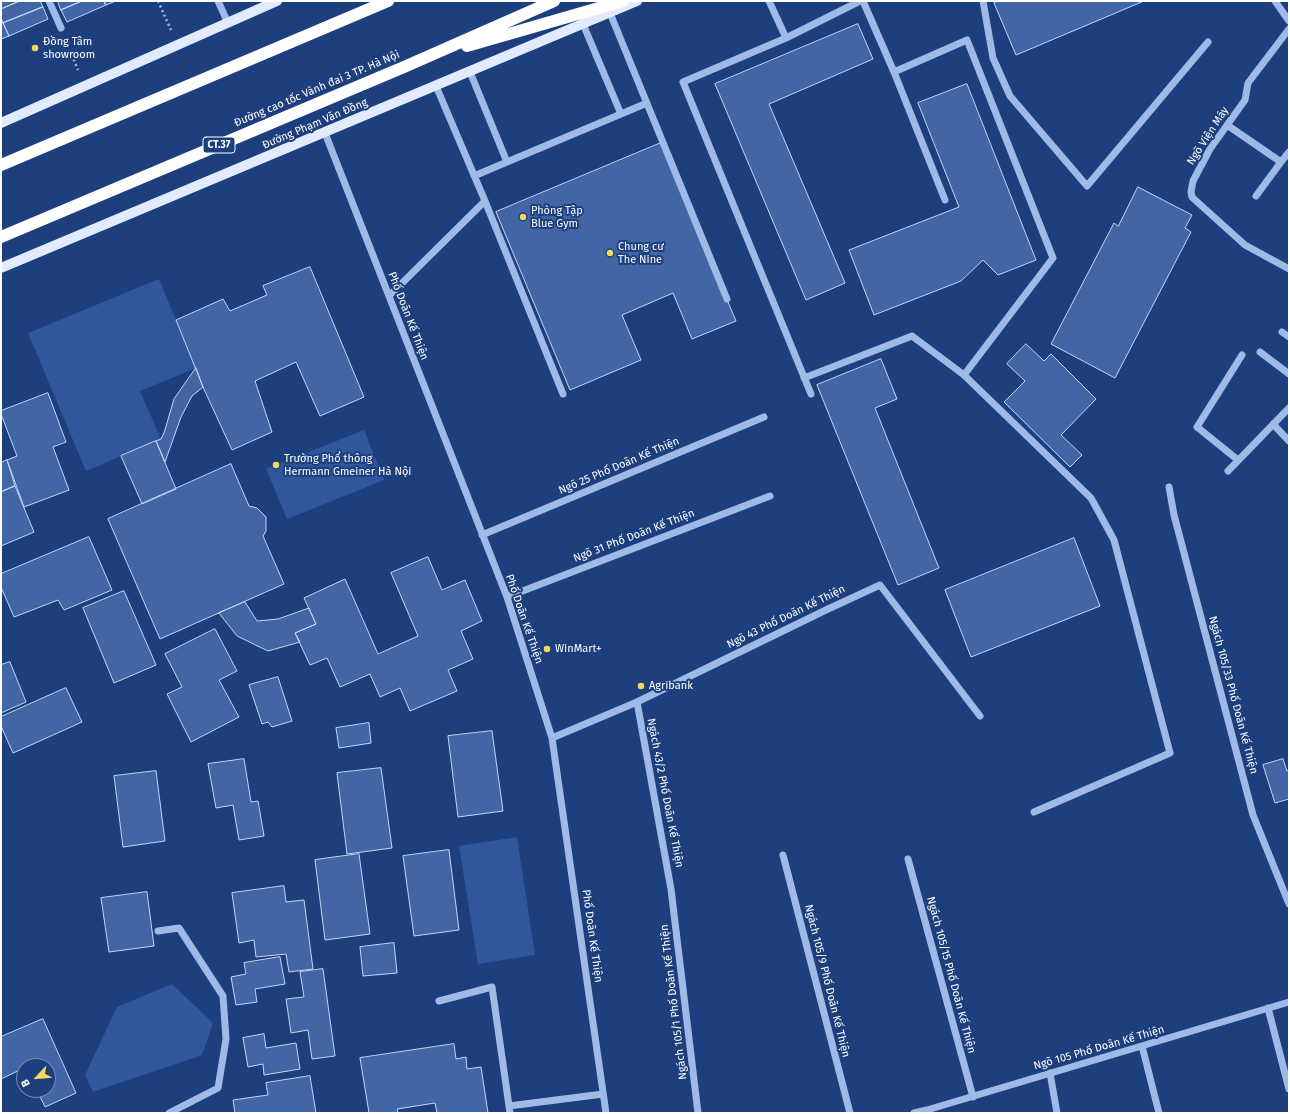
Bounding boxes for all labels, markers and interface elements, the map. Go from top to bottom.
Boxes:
place label: Đồng Tâm showroom [43,35,95,61]
marker: Đồng Tâm showroom [30,43,40,53]
street label: Đường cao tốc Vành đai 3 TP. Hà Nội [232,48,402,130]
street label: Đường Phạm Văn Đồng [260,96,370,152]
street label: Ngõ Viện Máy [1184,104,1232,168]
road number: CT.37 [203,137,235,153]
place label: Phòng Tập Blue Gym [531,204,583,230]
marker: Phòng Tập Blue Gym [518,212,528,222]
place label: Chung cư The Nine [618,240,664,266]
marker: Chung cư The Nine [605,248,615,258]
street label: Phố Doãn Kế Thiện [385,270,431,362]
street label: Ngõ 25 Phố Doãn Kế Thiện [557,435,681,497]
place label: Trường Phổ thông Hermann Gmeiner Hà Nội [284,452,411,478]
marker: Trường Phổ thông Hermann Gmeiner Hà Nội [271,460,281,470]
street label: Ngõ 31 Phố Doãn Kế Thiện [571,507,697,565]
street label: Phố Doãn Kế Thiện [503,573,545,665]
street label: Ngõ 43 Phố Doãn Kế Thiện [725,583,847,651]
street label: Ngách 105/33 Phố Doãn Kế Thiện [1206,615,1260,775]
place label: WinMart+ [555,642,601,656]
marker: WinMart+ [542,644,552,654]
place label: Agribank [649,679,693,693]
marker: Agribank [636,681,646,691]
street label: Ngách 43/2 Phố Doãn Kế Thiện [644,717,686,869]
street label: Phố Doãn Kế Thiện [579,889,605,983]
street label: Ngách 105/15 Phố Doãn Kế Thiện [924,895,978,1055]
street label: Ngách 105/9 Phố Doãn Kế Thiện [802,903,852,1059]
street label: Ngách 105/1 Phố Doãn Kế Thiện [658,924,690,1080]
street label: Ngõ 105 Phố Doãn Kế Thiện [1032,1023,1166,1073]
north arrow [16,1058,56,1098]
text: B [18,1077,33,1089]

